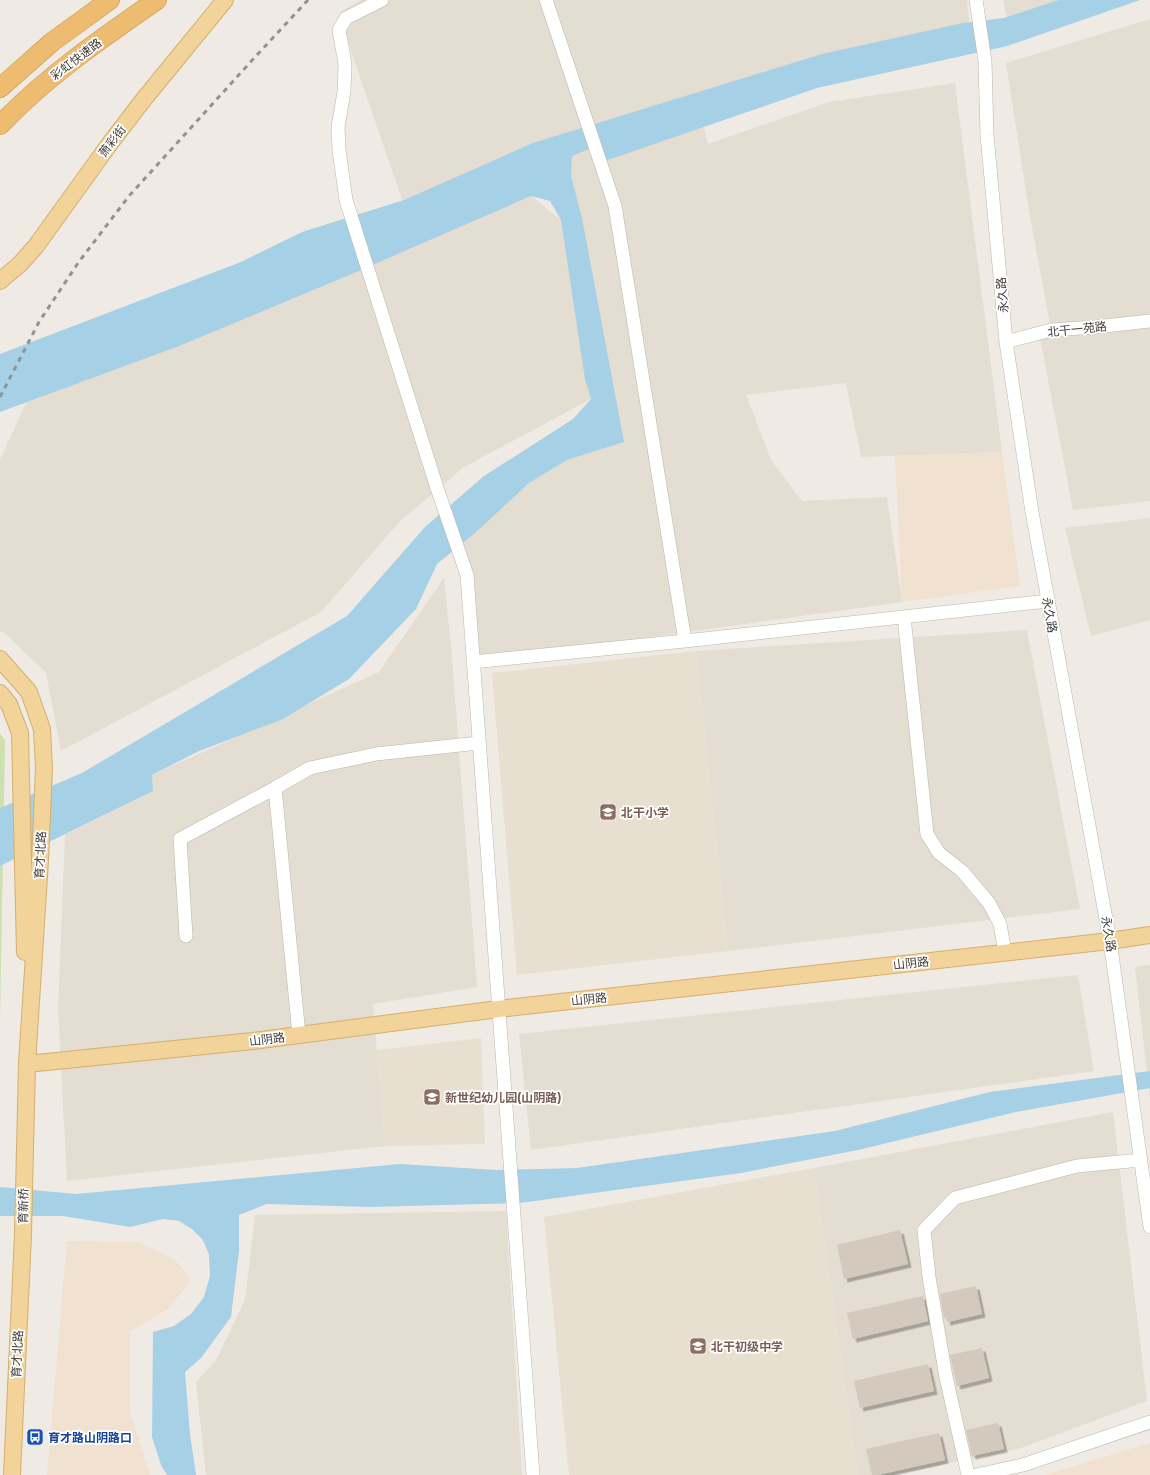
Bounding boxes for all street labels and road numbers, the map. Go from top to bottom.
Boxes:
street label: 彩虹快速路 [48,35,104,83]
street label: 萧彩街 [95,122,129,160]
street label: 永久路 [993,276,1011,314]
street label: 北干一苑路 [1046,318,1108,340]
street label: 永久路 [1039,596,1061,634]
street label: 育才北路 [31,831,49,879]
street label: 永久路 [1098,915,1120,953]
street label: 山阴路 [892,954,930,972]
street label: 山阴路 [570,990,608,1008]
street label: 山阴路 [248,1029,286,1049]
street label: 育新桥 [15,1188,31,1224]
street label: 育才北路 [8,1330,26,1378]

